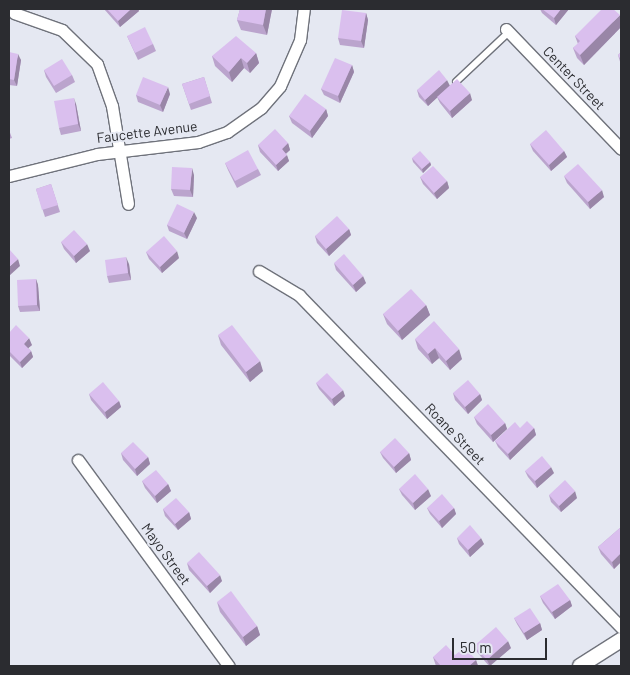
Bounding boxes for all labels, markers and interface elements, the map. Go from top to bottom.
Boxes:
street label: Center Street [539,43,609,113]
street label: Faucette Avenue [96,117,198,147]
street label: Roane Street [421,400,489,468]
street label: Mayo Street [138,520,194,588]
scale bar [455,628,550,660]
text: 50 m [460,638,492,656]

